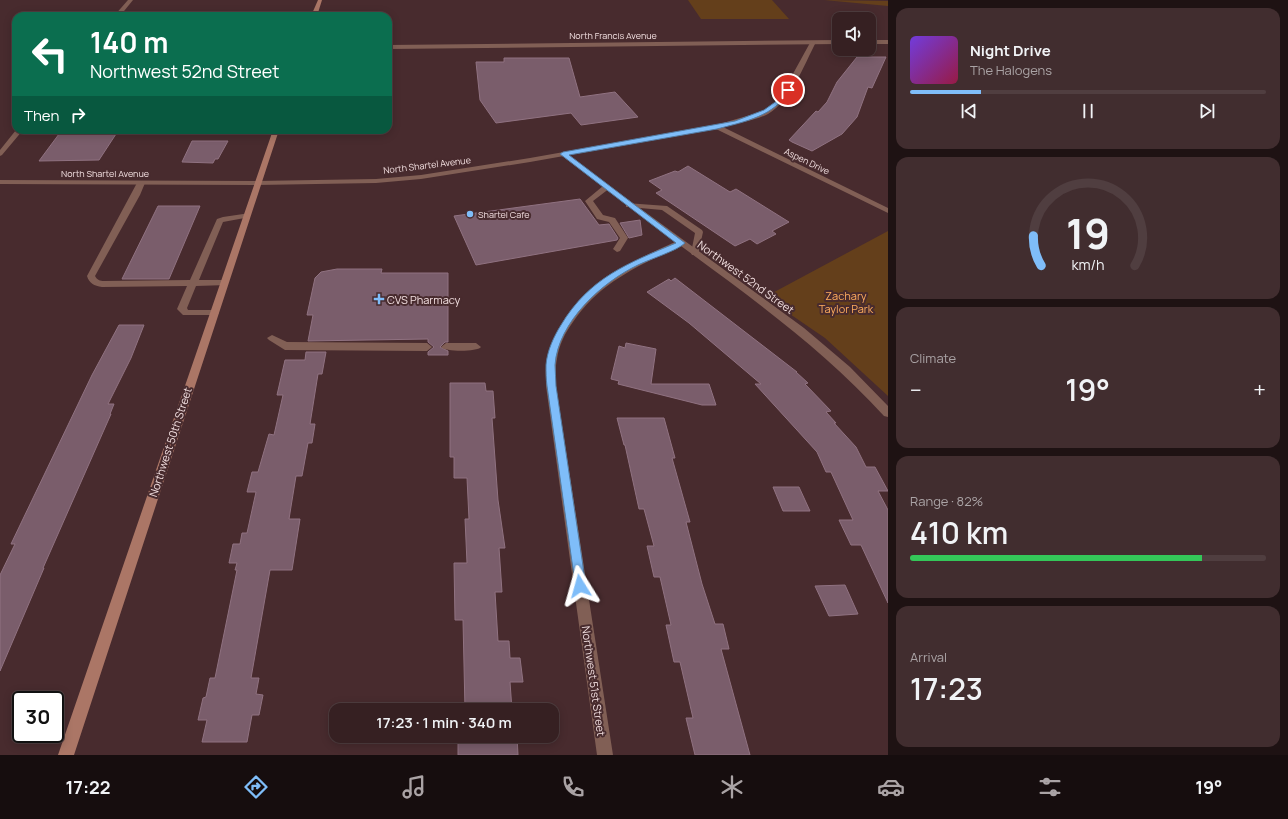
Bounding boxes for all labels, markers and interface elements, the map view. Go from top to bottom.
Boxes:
map controls [832,12,876,56]
button: sound [832,12,876,56]
text: 140 m [90,23,169,61]
icon: left [24,28,76,80]
street label: North Francis Avenue [569,29,657,42]
text: Night Drive [970,40,1051,61]
text: Northwest 52nd Street [90,59,280,83]
text: The Halogens [970,61,1052,79]
pin [771,73,805,107]
icon: arrive [777,79,799,101]
icon: previous [958,100,980,122]
icon: pause [1077,100,1099,122]
icon: next [1196,100,1218,122]
icon: right [67,104,89,126]
text: Then [24,105,59,126]
street label: Aspen Drive [782,144,832,178]
street label: North Shartel Avenue [383,153,471,177]
street label: North Shartel Avenue [61,167,149,180]
text: 19 [1066,205,1110,261]
place label: Shartel Cafe [478,208,529,221]
marker: Shartel Cafe [465,209,475,219]
street label: Northwest 52nd Street [695,237,797,317]
text: km/h [1071,255,1105,274]
park label: Zachary Taylor Park [819,288,874,316]
place label: CVS Pharmacy [387,292,461,307]
marker: CVS Pharmacy [374,294,384,304]
text: Climate [910,349,956,367]
text: 19° [1065,369,1110,410]
text: − [910,375,922,405]
text: + [1253,375,1266,405]
street label: Northwest 50th Street [145,385,195,499]
text: Range · 82% [910,492,983,510]
text: 410 km [910,512,1008,553]
position arrow [559,565,601,607]
street label: Northwest 51st Street [579,625,609,737]
text: Arrival [910,648,947,666]
text: 17:23 [910,668,983,709]
speed limit sign: 30 [12,691,64,743]
text: 17:23 · 1 min · 340 m [376,712,512,733]
icon: directions [242,773,270,801]
icon: music [400,773,428,801]
icon: phone [559,773,587,801]
icon: climate [718,773,746,801]
icon: car [877,773,905,801]
icon: filters [1036,773,1064,801]
text: 17:22 [65,775,111,799]
text: 19° [1195,775,1222,799]

